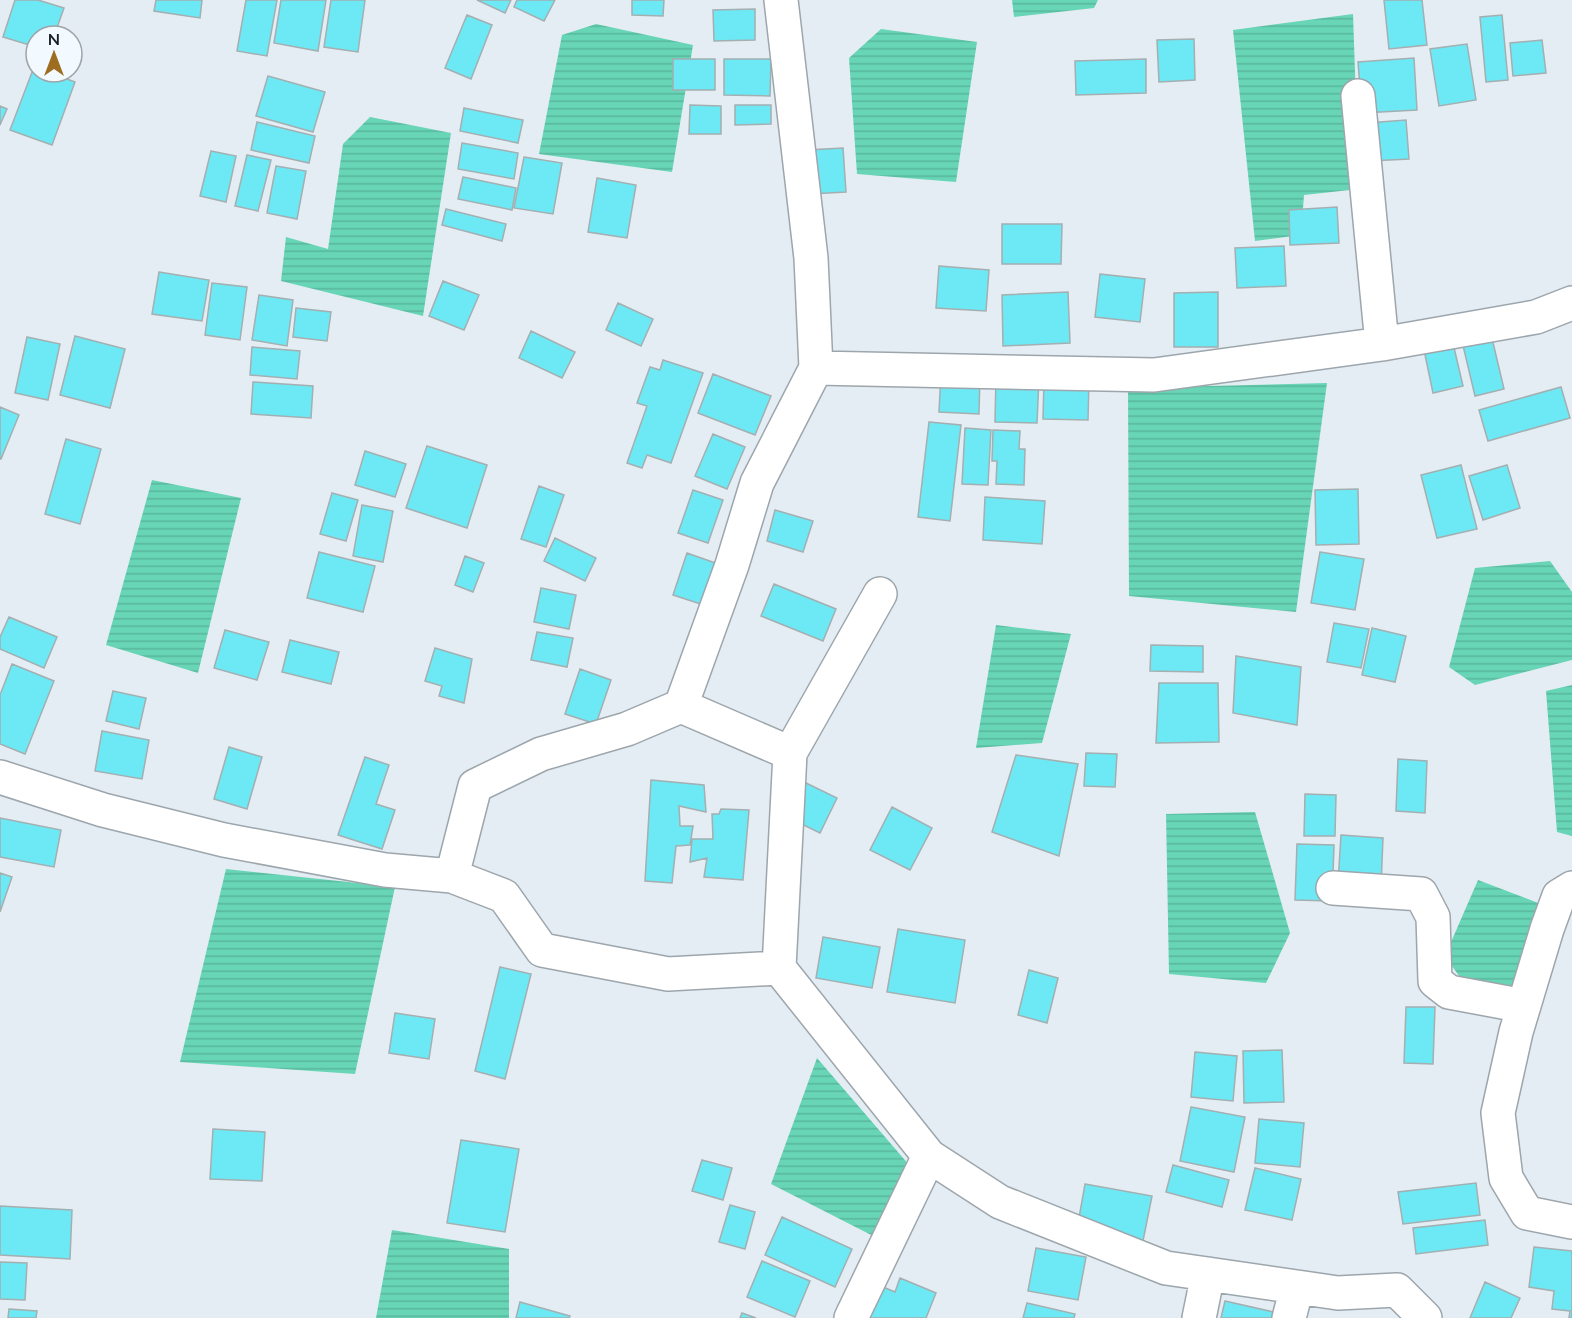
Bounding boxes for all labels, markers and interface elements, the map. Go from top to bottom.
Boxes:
north arrow [24,24,84,84]
text: N [48,29,60,48]

